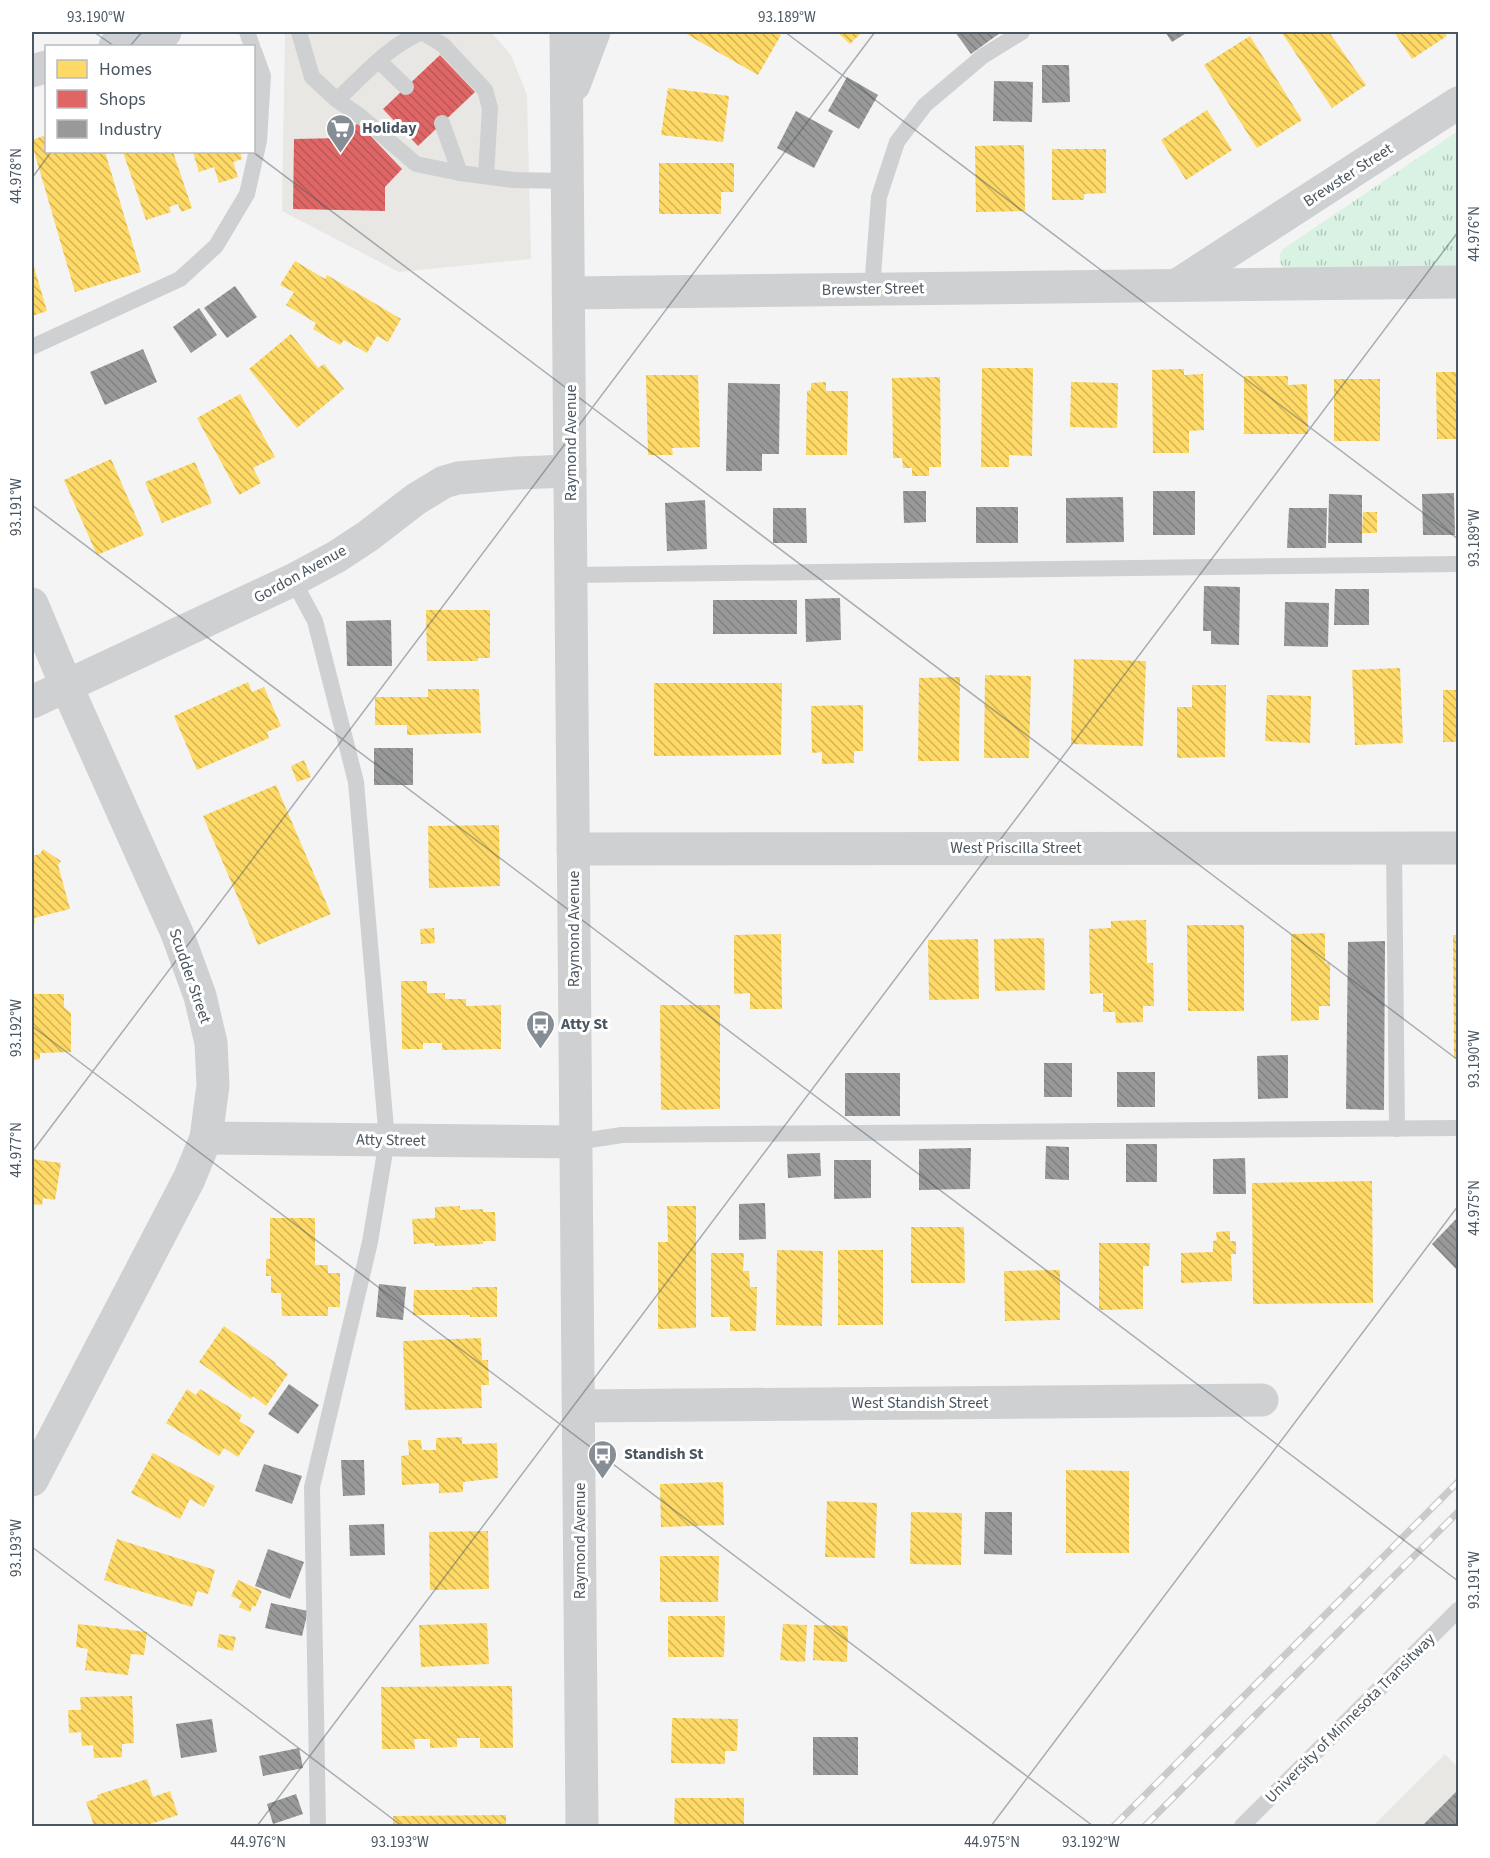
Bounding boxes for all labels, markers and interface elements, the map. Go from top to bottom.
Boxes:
text: 93.190°W [67,7,125,28]
text: 93.189°W [758,7,816,28]
legend [45,45,255,153]
text: Homes [99,57,152,82]
text: Shops [99,87,146,112]
supermarket icon: Holiday [325,112,357,154]
text: Industry [99,117,162,142]
place label: Holiday [362,117,417,139]
street label: Brewster Street [1299,137,1398,212]
text: 44.978°N [6,148,27,204]
text: 44.976°N [1464,206,1485,262]
street label: Brewster Street [821,277,925,301]
street label: Raymond Avenue [560,385,582,501]
text: 93.191°W [6,478,27,536]
text: 93.189°W [1464,509,1485,567]
street label: Gordon Avenue [250,539,350,609]
street label: West Priscilla Street [950,837,1082,859]
street label: Raymond Avenue [563,871,585,987]
street label: Scudder Street [163,926,217,1027]
text: 93.192°W [6,999,27,1057]
bus stop icon: Atty St [524,1008,556,1050]
place label: Atty St [560,1013,608,1035]
text: 93.190°W [1464,1030,1485,1088]
text: 44.977°N [6,1122,27,1178]
street label: Atty Street [356,1128,427,1152]
text: 44.975°N [1464,1180,1485,1236]
street label: West Standish Street [851,1392,989,1414]
bus stop icon: Standish St [587,1438,619,1480]
place label: Standish St [624,1443,703,1465]
street label: Raymond Avenue [569,1483,591,1599]
text: 93.193°W [6,1519,27,1577]
text: 93.191°W [1464,1551,1485,1609]
street label: University of Minnesota Transitway [1260,1628,1440,1808]
text: 44.976°N [230,1832,286,1853]
text: 93.193°W [371,1832,429,1853]
text: 44.975°N [964,1832,1020,1853]
text: 93.192°W [1062,1832,1120,1853]

